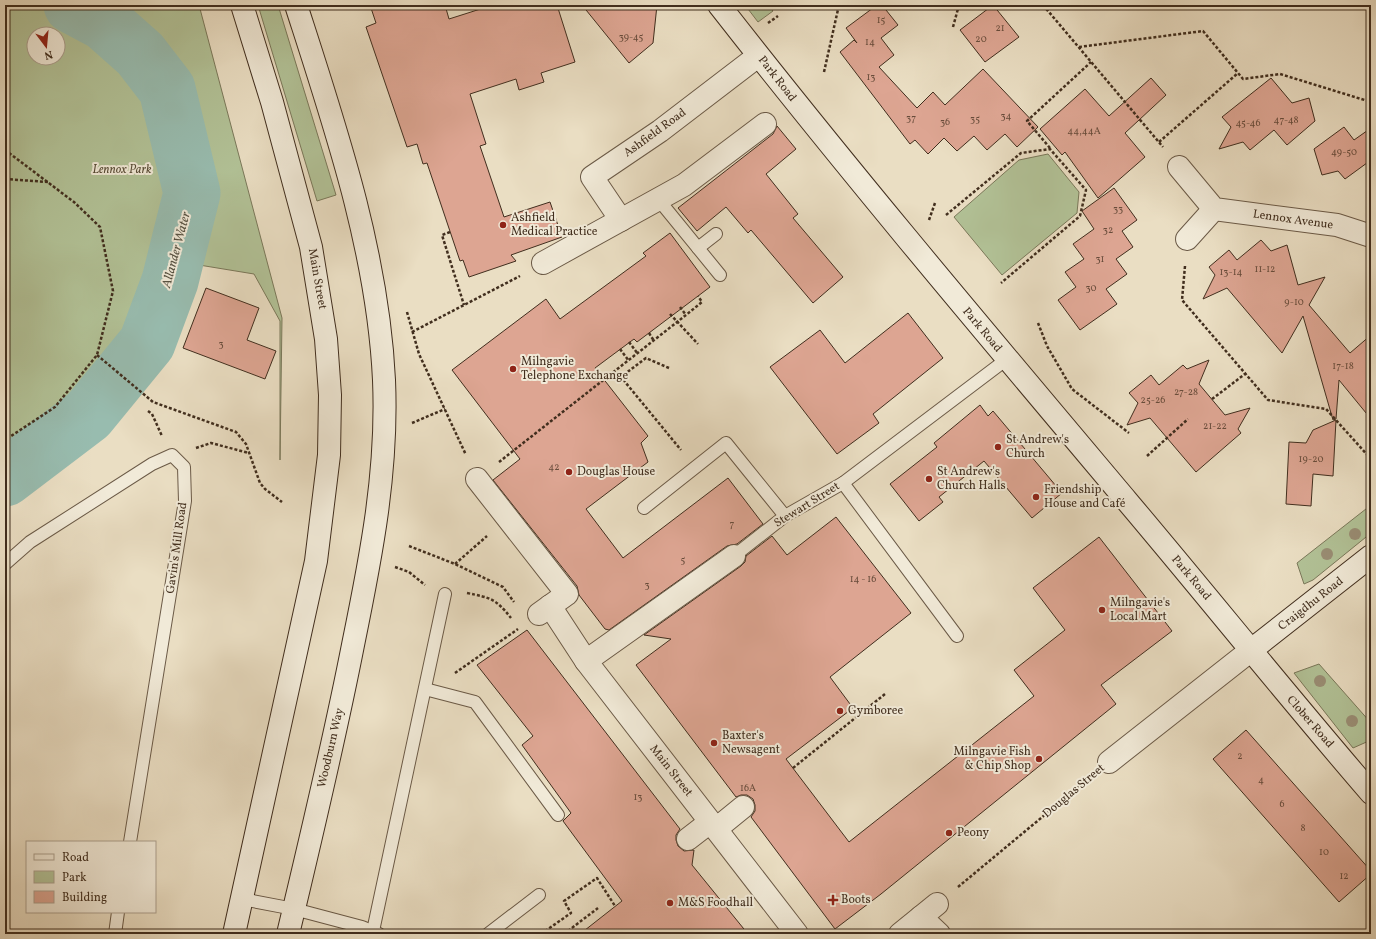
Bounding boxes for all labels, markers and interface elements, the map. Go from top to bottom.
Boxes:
house number: 15 [877,13,886,27]
house number: 21 [995,21,1005,35]
north arrow [26,26,66,66]
house number: 39-45 [619,30,643,44]
house number: 20 [975,32,987,46]
house number: 14 [865,35,875,49]
text: N [42,46,54,62]
street label: Park Road [754,53,800,105]
house number: 13 [866,70,876,84]
street label: Ashfield Road [620,105,690,161]
house number: 34 [1000,109,1012,123]
house number: 37 [906,111,916,125]
house number: 35 [970,112,980,126]
house number: 47-48 [1274,113,1298,127]
house number: 36 [940,115,950,129]
house number: 45-46 [1235,116,1261,130]
house number: 44,44A [1067,124,1101,138]
house number: 49-50 [1331,145,1357,159]
park label: Lennox Park [92,162,152,178]
house number: 33 [1113,202,1123,216]
street label: Lennox Avenue [1252,206,1334,234]
water label: Allander Water [158,210,196,291]
place label: Ashfield Medical Practice [511,210,598,240]
marker: Ashfield Medical Practice [498,220,508,230]
house number: 32 [1103,223,1113,237]
street label: Main Street [304,247,330,311]
house number: 31 [1095,252,1105,266]
house number: 11-12 [1255,262,1275,276]
house number: 13-14 [1219,265,1243,279]
house number: 30 [1086,281,1096,295]
house number: 9-10 [1284,295,1304,309]
street label: Park Road [959,304,1006,356]
house number: 3 [218,337,224,351]
place label: Milngavie Telephone Exchange [521,354,628,384]
house number: 17-18 [1332,359,1354,373]
marker: Milngavie Telephone Exchange [508,364,518,374]
house number: 27-28 [1174,385,1198,399]
house number: 25-26 [1141,393,1165,407]
house number: 21-22 [1203,419,1227,433]
place label: St Andrew's Church [1006,432,1069,462]
marker: St Andrew's Church [993,442,1003,452]
house number: 19-20 [1299,452,1323,466]
house number: 42 [548,460,560,474]
place label: Douglas House [577,464,655,480]
place label: St Andrew's Church Halls [937,464,1006,494]
marker: Douglas House [564,467,574,477]
marker: St Andrew's Church Halls [924,474,934,484]
street label: Stewart Street [771,478,843,532]
place label: Friendship House and Café [1044,482,1126,512]
marker: Friendship House and Café [1031,492,1041,502]
street label: Gavin's Mill Road [163,501,191,595]
house number: 7 [730,517,735,531]
street label: Park Road [1168,552,1215,604]
house number: 5 [681,553,686,567]
house number: 14 - 16 [850,572,876,586]
street label: Craigdhu Road [1275,573,1347,635]
house number: 3 [644,578,650,592]
place label: Milngavie's Local Mart [1110,595,1170,625]
marker: Milngavie's Local Mart [1097,605,1107,615]
street label: Clober Road [1283,692,1337,752]
place label: Gymboree [848,703,904,719]
street label: Woodburn Way [314,706,348,789]
marker: Gymboree [835,706,845,716]
place label: Baxter's Newsagent [722,728,780,758]
marker: Baxter's Newsagent [709,738,719,748]
street label: Main Street [646,742,696,800]
place label: Milngavie Fish & Chip Shop [953,744,1031,774]
house number: 2 [1237,749,1243,763]
marker: Milngavie Fish & Chip Shop [1034,754,1044,764]
street label: Douglas Street [1040,760,1108,822]
house number: 4 [1258,773,1264,787]
house number: 16A [740,781,756,795]
house number: 13 [633,790,643,804]
house number: 6 [1279,797,1285,811]
house number: 8 [1300,821,1306,835]
place label: Peony [957,825,989,841]
marker: Peony [944,828,954,838]
legend [26,841,156,913]
house number: 10 [1319,845,1329,859]
text: Road [62,850,89,866]
house number: 12 [1339,869,1349,883]
text: Park [62,870,87,886]
text: Building [62,890,107,906]
place label: Boots [841,892,871,908]
place label: M&S Foodhall [678,895,753,911]
marker: Boots [828,895,838,905]
marker: M&S Foodhall [665,898,675,908]

